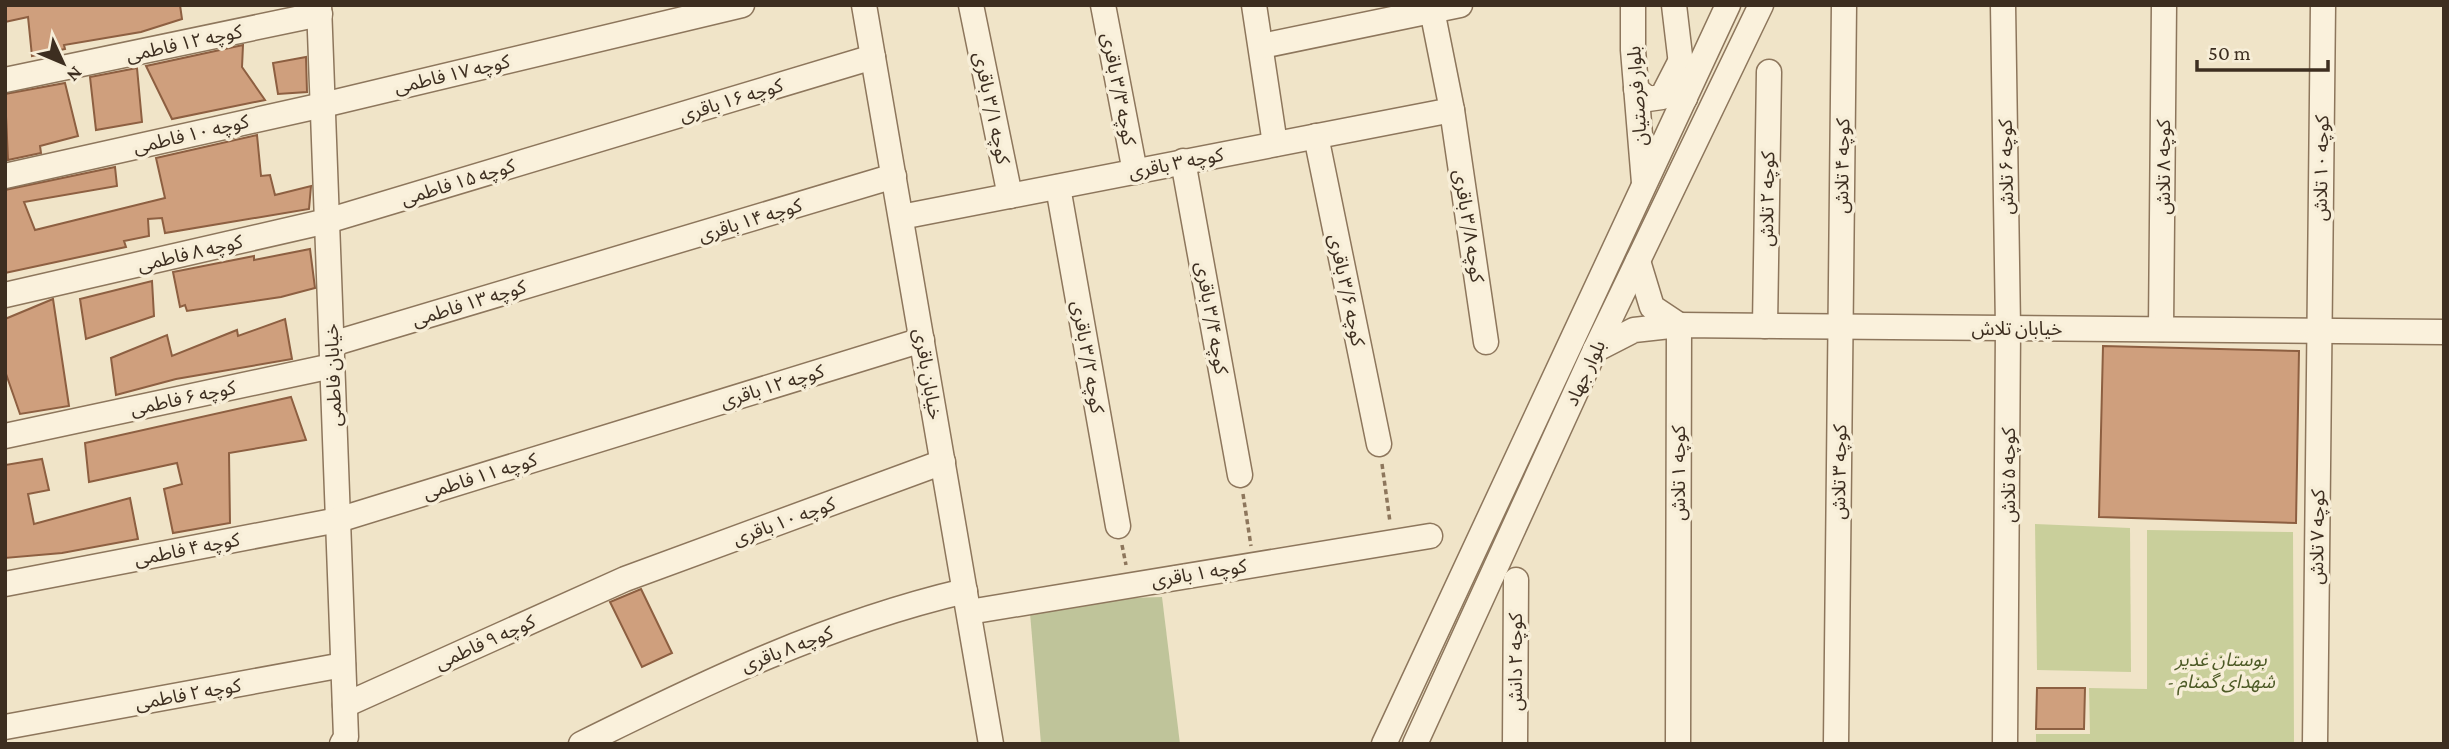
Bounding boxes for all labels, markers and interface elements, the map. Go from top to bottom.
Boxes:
street label: کوچه ۱۲ فاطمی [124,20,245,68]
north arrow [28,28,98,98]
scale bar [2197,28,2328,72]
street label: کوچه ۳/۳ باقری [1096,31,1140,148]
text: 50 m [2208,41,2251,65]
street label: بلوار فرصتیان [1623,45,1652,147]
street label: کوچه ۱۷ فاطمی [392,50,513,100]
street label: کوچه ۳/۱ باقری [968,50,1014,167]
text: N [63,63,87,86]
street label: کوچه ۱۶ باقری [677,74,787,128]
street label: کوچه ۱۰ فاطمی [131,110,252,160]
street label: کوچه ۱۰ تلاش [2310,114,2335,221]
street label: کوچه ۴ تلاش [1831,117,1855,214]
street label: کوچه ۶ تلاش [1995,118,2019,215]
street label: کوچه ۸ تلاش [2153,118,2176,215]
street label: کوچه ۳ باقری [1127,143,1227,185]
street label: کوچه ۲ تلاش [1756,150,1780,247]
street label: کوچه ۱۵ فاطمی [399,154,519,211]
street label: کوچه ۳/۸ باقری [1448,168,1488,285]
street label: کوچه ۱۴ باقری [696,194,806,248]
street label: کوچه ۸ فاطمی [135,230,246,277]
street label: کوچه ۳/۶ باقری [1323,232,1369,349]
street label: کوچه ۳/۴ باقری [1190,260,1232,377]
street label: کوچه ۱۳ فاطمی [410,275,530,332]
street label: کوچه ۳/۲ باقری [1066,299,1108,416]
street label: خیابان تلاش [1971,318,2063,340]
street label: خیابان فاطمی [321,323,346,427]
street label: خیابان باقری [909,327,946,421]
street label: بلوار جهاد [1561,337,1610,410]
street label: کوچه ۱۲ باقری [718,360,828,414]
street label: کوچه ۶ فاطمی [128,376,239,421]
street label: کوچه ۳ تلاش [1828,423,1852,520]
street label: کوچه ۱ تلاش [1668,424,1691,521]
street label: کوچه ۵ تلاش [1998,426,2021,523]
street label: کوچه ۱۱ فاطمی [421,448,541,505]
street label: کوچه ۷ تلاش [2306,488,2330,585]
street label: کوچه ۱۰ باقری [730,492,840,551]
street label: کوچه ۴ فاطمی [132,528,243,572]
street label: کوچه ۱ باقری [1150,555,1250,593]
street label: کوچه ۹ فاطمی [432,610,540,675]
street label: کوچه ۲ دانش [1505,612,1528,711]
street label: کوچه ۸ باقری [738,622,838,678]
park label: بوستان غدیر - شهدای گمنام [2167,649,2276,696]
street label: کوچه ۲ فاطمی [133,674,244,716]

